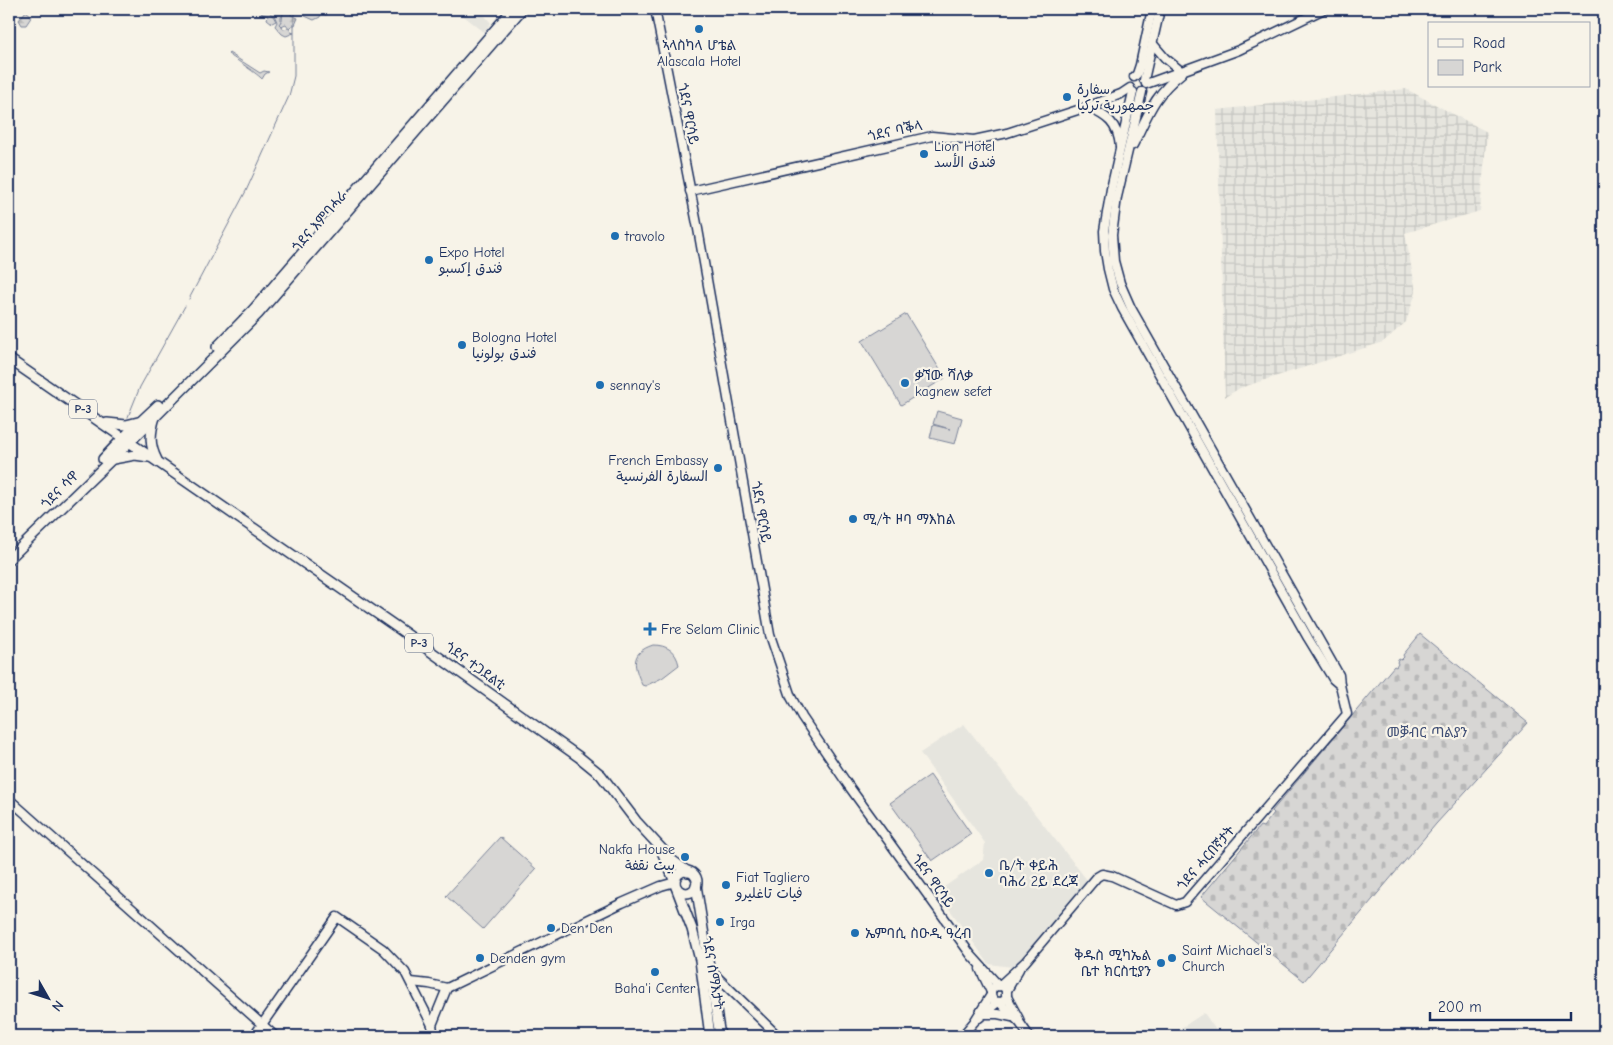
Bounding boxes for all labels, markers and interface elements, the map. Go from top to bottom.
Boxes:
legend [1428,22,1590,88]
marker: ኣላስካላ ሆቴል Alascala Hotel [693,23,705,35]
text: Road [1473,34,1505,52]
place label: ኣላስካላ ሆቴል Alascala Hotel [657,37,741,70]
text: Park [1473,58,1502,76]
place label: سفارة جمهورية تركيا [1077,81,1154,115]
street label: ጎደና ዋርሳይ [674,82,702,146]
marker: سفارة جمهورية تركيا [1061,91,1073,103]
street label: ጎደና ባቕላ [866,117,924,145]
place label: Lion Hotel فندق الأسد [934,138,996,171]
marker: Lion Hotel فندق الأسد [918,148,930,160]
street label: ጎደና እምባሓራ [289,186,352,255]
place label: travolo [624,228,665,245]
marker: travolo [609,230,621,242]
place label: Expo Hotel فندق إكسبو [438,244,505,277]
marker: Expo Hotel فندق إكسبو [423,254,435,266]
place label: Bologna Hotel فندق بولونيا [472,329,557,363]
marker: Bologna Hotel فندق بولونيا [456,339,468,351]
place label: ቃኘው ሻለቃ kagnew sefet [915,367,992,400]
place label: sennay's [610,377,661,394]
marker: ቃኘው ሻለቃ kagnew sefet [899,377,911,389]
marker: sennay's [594,379,606,391]
road number: P-3 [69,399,97,418]
place label: French Embassy السفارة الفرنسية [608,452,709,485]
marker: French Embassy السفارة الفرنسية [712,462,724,474]
street label: ጎደና ሳዋ [38,467,83,512]
street label: ጎደና ዋርሳይ [747,480,775,544]
place label: ሚ/ት ዞባ ማእከል [863,511,956,528]
marker: ሚ/ት ዞባ ማእከል [847,513,859,525]
place label: Fre Selam Clinic [661,621,760,638]
marker: Fre Selam Clinic [643,622,657,636]
road number: P-3 [405,634,433,652]
street label: ጎደና ተጋደልቲ [442,639,509,694]
park label: መቓብር ጣልያን [1387,724,1468,741]
street label: ጎደና ሓርበኛታት [1173,822,1239,894]
place label: Nakfa House بيت نقفة [599,841,675,874]
marker: Nakfa House بيت نقفة [679,851,691,863]
street label: ጎደና ዋርሳይ [908,851,958,911]
place label: ቤ/ት ቀይሕ ባሕሪ 2ይ ደረጃ [999,857,1079,890]
marker: ቤ/ት ቀይሕ ባሕሪ 2ይ ደረጃ [983,867,995,879]
place label: Fiat Tagliero فيات تاغليرو [735,869,810,902]
marker: Fiat Tagliero فيات تاغليرو [720,879,732,891]
place label: Irga [730,914,755,931]
marker: Irga [714,916,726,928]
place label: Den Den [561,920,613,937]
marker: Den Den [545,922,557,934]
place label: ኤምባሲ ስዑዲ ዓረብ [865,925,972,942]
marker: ኤምባሲ ስዑዲ ዓረብ [849,927,861,939]
street label: ጎደና ሰማእታት [698,935,728,1012]
place label: Saint Michael's Church [1182,942,1272,975]
place label: ቅዱስ ሚካኤል ቤተ ክርስቲያን [1074,947,1152,980]
place label: Denden gym [490,950,566,967]
marker: Denden gym [474,952,486,964]
marker: Saint Michael's Church [1166,952,1178,964]
marker: ቅዱስ ሚካኤል ቤተ ክርስቲያን [1155,957,1167,969]
marker: Baha'i Center [649,966,661,978]
north arrow [22,972,72,1022]
place label: Baha'i Center [615,980,696,997]
scale bar [1430,990,1572,1022]
text: N [48,997,67,1015]
text: 200 m [1438,998,1482,1016]

